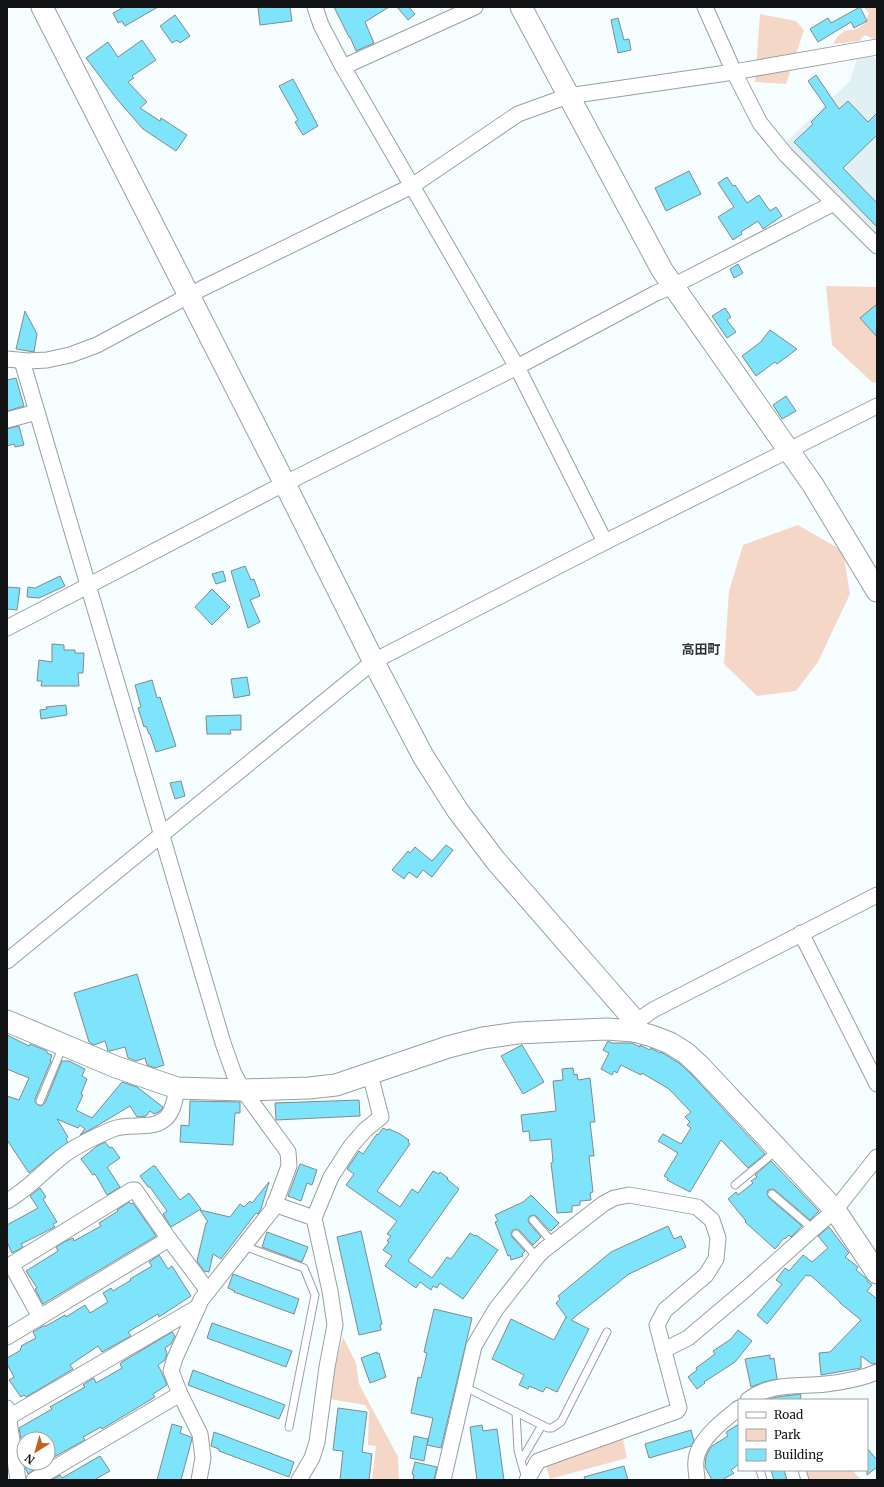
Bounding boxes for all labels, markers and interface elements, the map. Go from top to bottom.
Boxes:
district label: 高田町 [681,641,721,658]
legend [738,1399,868,1471]
text: Road [774,1407,803,1422]
text: Park [774,1427,801,1442]
north arrow [16,1431,56,1471]
text: Building [774,1447,824,1462]
text: N [22,1451,38,1467]

